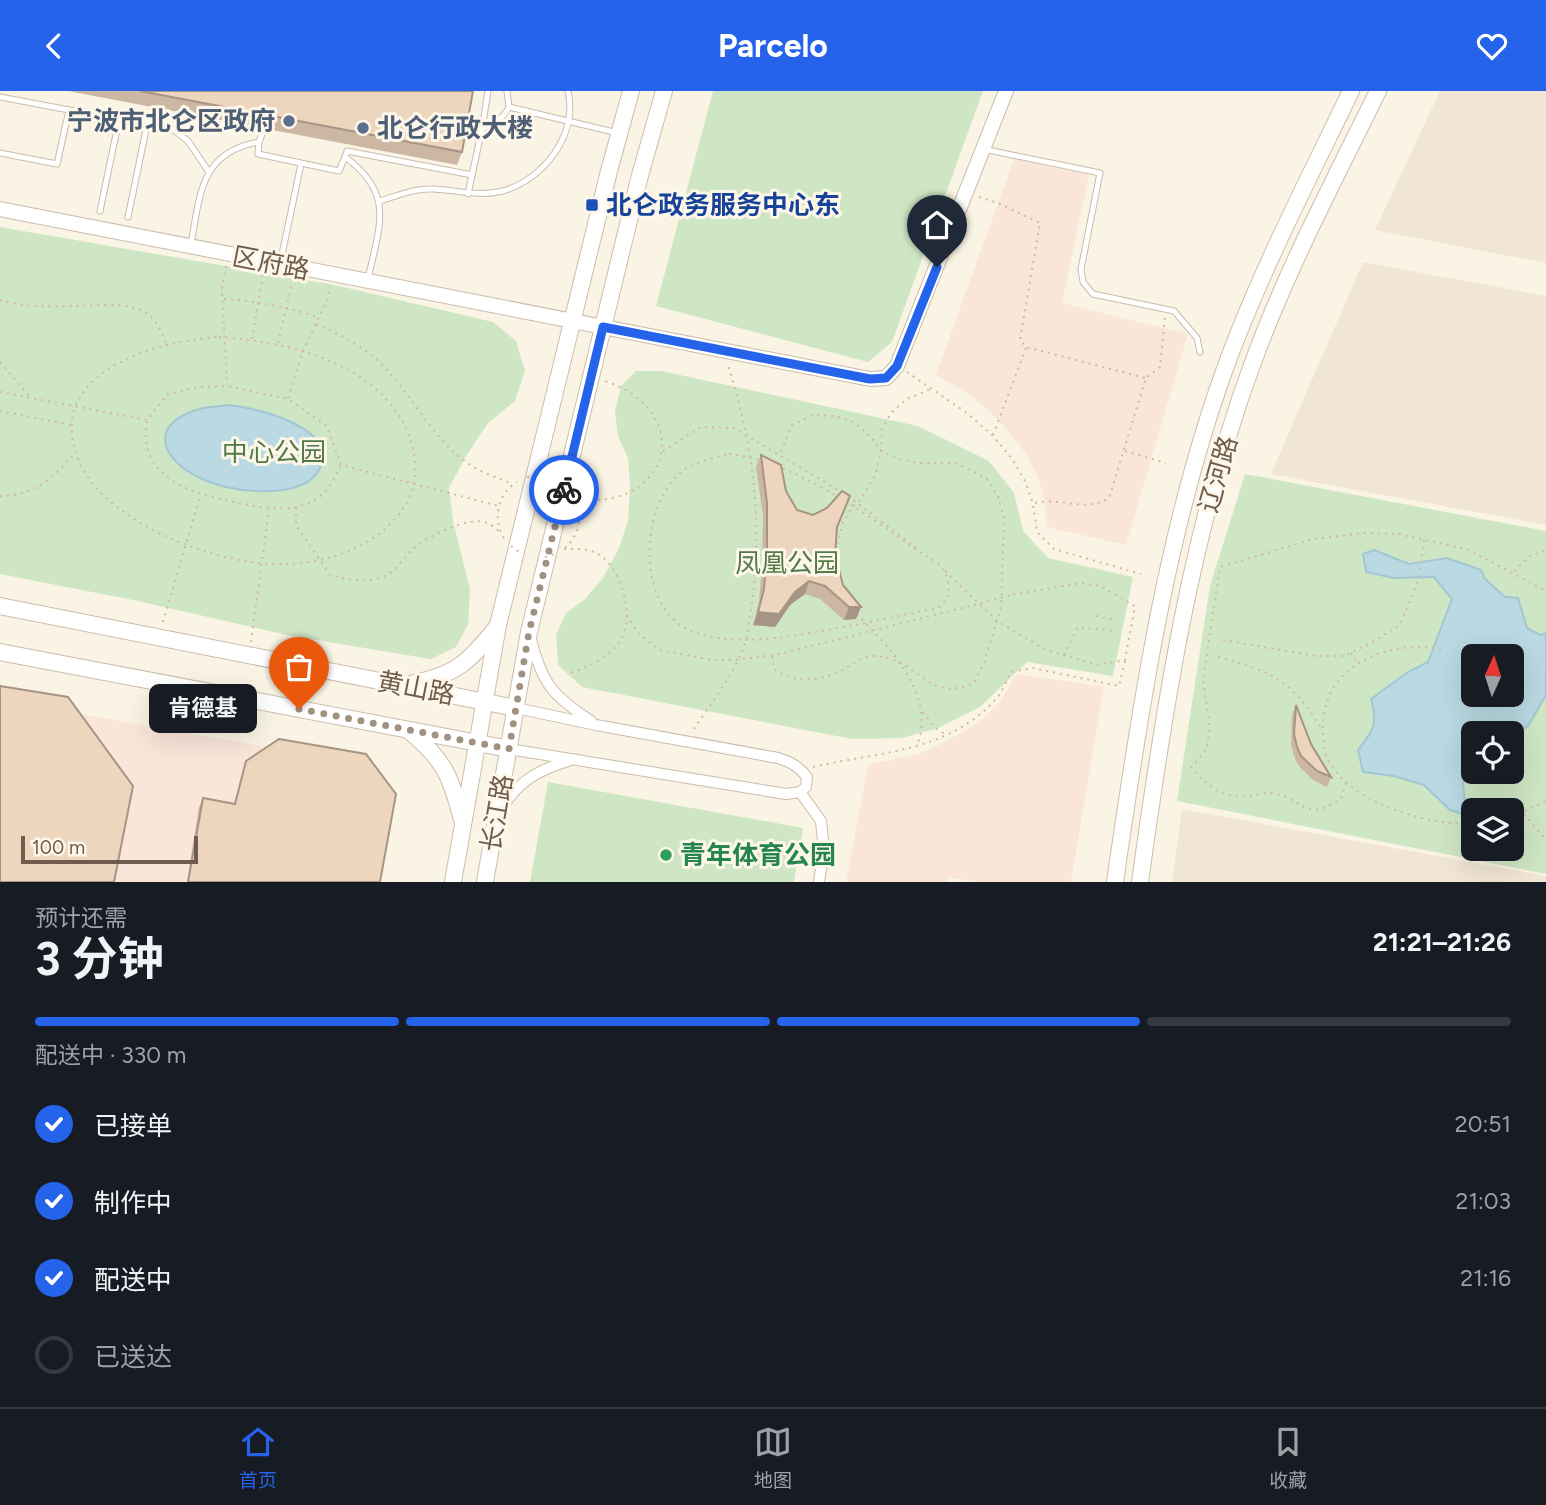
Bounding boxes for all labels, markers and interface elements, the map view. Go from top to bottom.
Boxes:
icon: back [35,27,73,65]
text: Parcelo [718,27,828,65]
icon: heart [1473,27,1511,65]
place label: 宁波市北仑区政府 [67,105,275,137]
place label: 北仑行政大楼 [377,112,533,144]
marker: 宁波市北仑区政府 [281,113,297,129]
marker: 北仑行政大楼 [355,120,371,136]
place label: 北仑政务服务中心东 [606,189,840,221]
pin [907,195,967,267]
marker: 北仑政务服务中心东 [584,197,600,213]
icon: home [918,206,956,244]
street label: 区府路 [230,240,312,286]
street label: 辽河路 [1192,432,1244,516]
park label: 中心公园 [222,436,326,468]
courier [529,455,599,525]
icon: bike [545,471,583,509]
park label: 凤凰公园 [735,547,839,579]
pin [269,637,329,709]
north arrow [1461,644,1524,707]
map controls [1461,644,1524,861]
icon: bag [280,648,318,686]
street label: 黄山路 [375,665,457,711]
callout: 肯德基 [148,685,257,733]
text: 肯德基 [169,694,238,722]
button: locate [1461,721,1524,784]
street label: 长江路 [474,772,520,854]
button: layers [1461,798,1524,861]
scale bar [21,833,198,865]
text: 100 m [32,836,85,859]
place label: 青年体育公园 [680,839,836,871]
marker: 青年体育公园 [658,847,674,863]
text: 预计还需 [35,904,127,932]
text: 21:21–21:26 [1373,926,1511,958]
text: 3 分钟 [35,931,164,987]
text: 配送中 · 330 m [35,1041,186,1069]
icon: check [35,1105,73,1143]
text: 已接单 [94,1110,172,1142]
text: 20:51 [1455,1110,1511,1138]
icon: check [35,1182,73,1220]
text: 制作中 [94,1187,172,1219]
text: 21:03 [1456,1187,1511,1215]
icon: check [35,1259,73,1297]
text: 配送中 [94,1264,172,1296]
text: 21:16 [1460,1264,1511,1292]
text: 已送达 [94,1341,172,1373]
tab: 首页 [239,1423,277,1492]
tab: 地图 [754,1423,792,1492]
tab: 收藏 [1269,1423,1307,1492]

